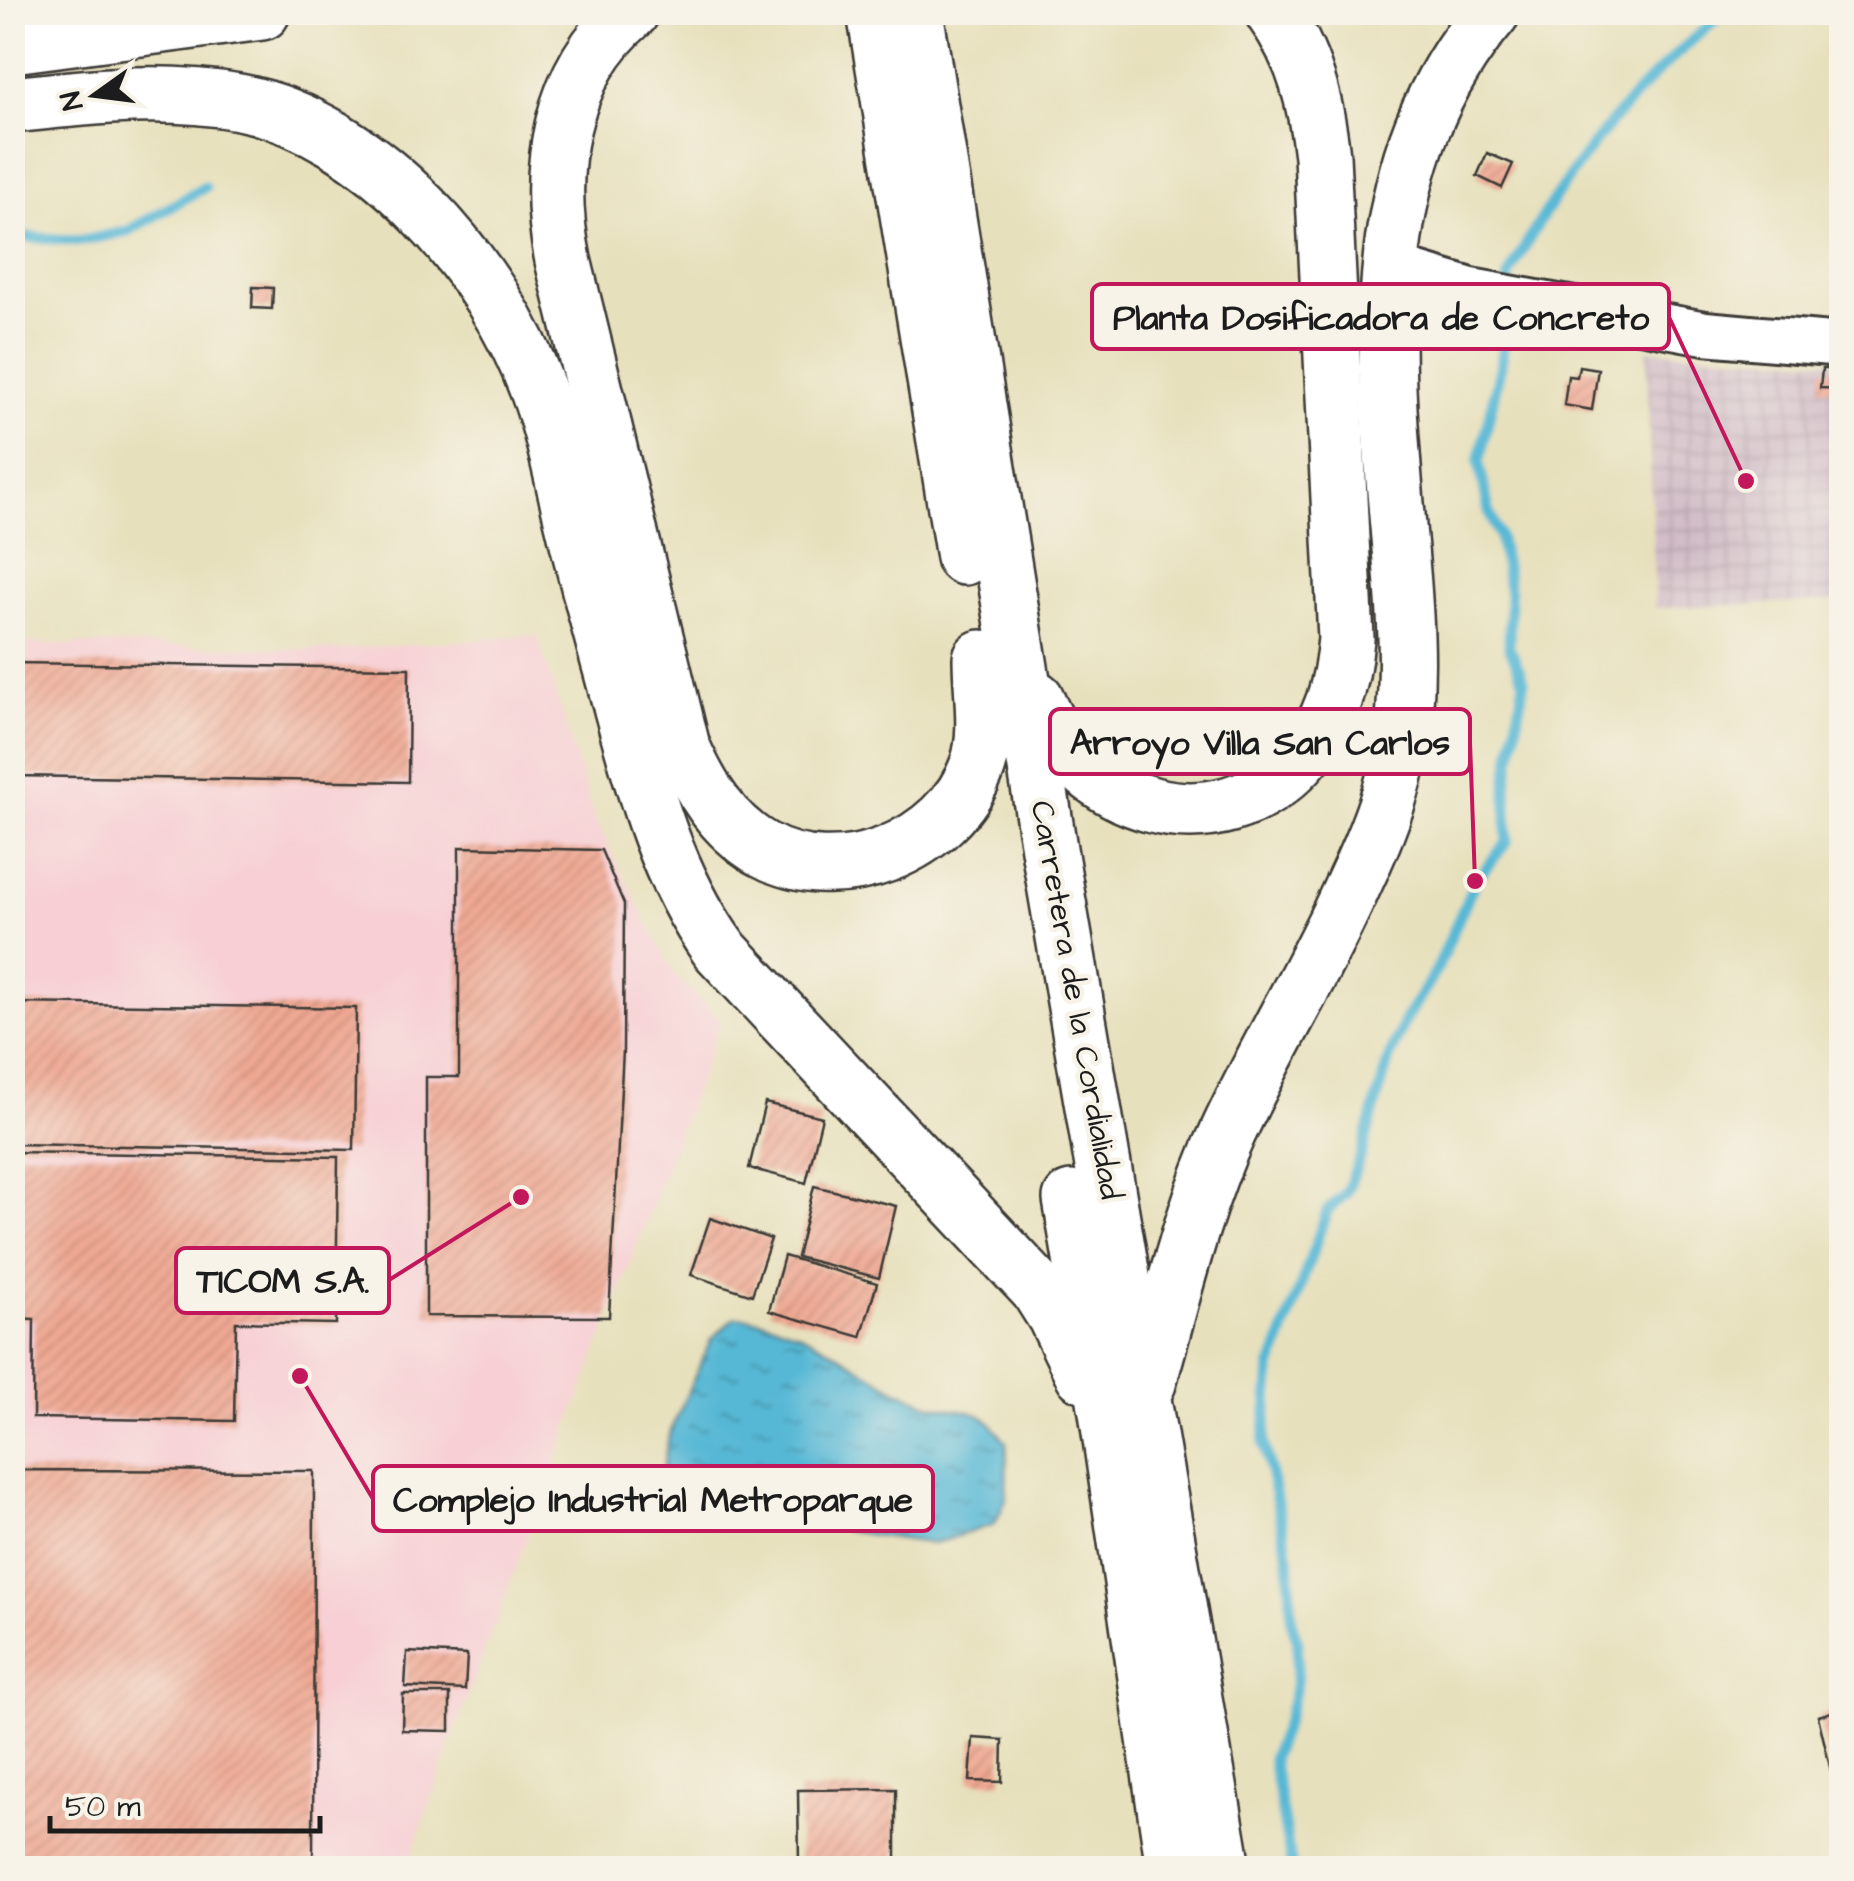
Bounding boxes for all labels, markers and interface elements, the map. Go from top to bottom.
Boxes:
north arrow [45,45,145,145]
text: N [51,87,93,114]
callout: Planta Dosificadora de Concreto [1092,284,1669,349]
text: Planta Dosificadora de Concreto [1113,294,1649,343]
callout: Arroyo Villa San Carlos [1050,709,1470,774]
text: Arroyo Villa San Carlos [1070,719,1450,770]
street label: Carretera de la Cordialidad [1019,797,1133,1203]
callout: TICOM S.A. [176,1248,389,1313]
text: TICOM S.A. [195,1257,370,1306]
callout: Complejo Industrial Metroparque [373,1466,933,1531]
text: Complejo Industrial Metroparque [393,1476,913,1526]
scale bar [50,1771,320,1833]
text: 50 m [65,1786,141,1828]

